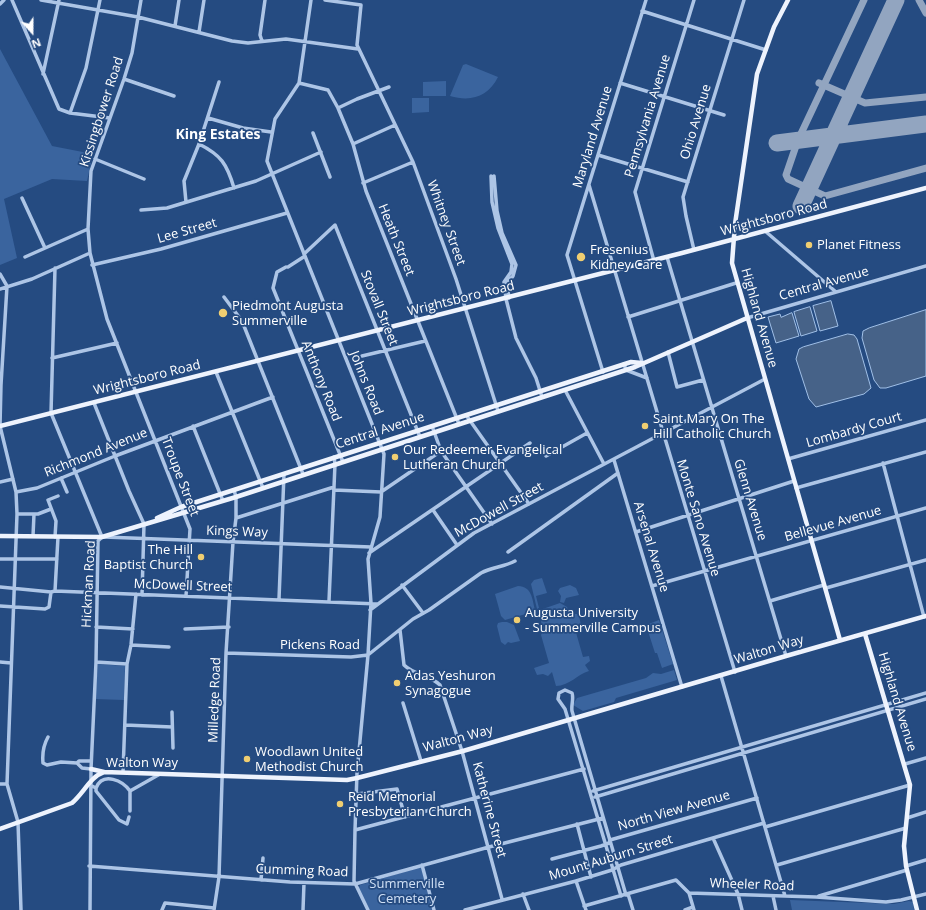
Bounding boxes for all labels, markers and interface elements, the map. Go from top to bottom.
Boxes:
north arrow [12,12,52,52]
text: N [30,35,43,52]
street label: Pennsylvania Avenue [622,53,674,179]
street label: Kissingbower Road [77,55,127,169]
street label: Ohio Avenue [677,83,715,161]
street label: Maryland Avenue [570,84,616,190]
district label: King Estates [176,127,260,143]
street label: Whitney Street [423,178,469,268]
street label: Wrightsboro Road [719,196,829,240]
street label: Heath Street [374,202,418,278]
street label: Lee Street [155,215,219,247]
place label: Planet Fitness [817,237,901,253]
marker: Planet Fitness [804,240,814,250]
place label: Fresenius Kidney Care [590,242,662,273]
marker: Fresenius Kidney Care [575,251,587,263]
street label: Central Avenue [777,264,871,304]
street label: Highland Avenue [737,266,781,370]
street label: Stovall Street [357,268,401,348]
street label: Wrightsboro Road [406,278,516,320]
place label: Piedmont Augusta Summerville [232,298,343,329]
marker: Piedmont Augusta Summerville [217,307,229,319]
street label: Anthony Road [298,338,344,424]
street label: Johns Road [346,349,386,417]
street label: Wrightsboro Road [92,357,202,399]
street label: Central Avenue [334,409,426,453]
street label: Lombardy Court [804,409,904,451]
place label: Saint Mary On The Hill Catholic Church [653,411,771,442]
marker: Saint Mary On The Hill Catholic Church [640,421,650,431]
street label: Richmond Avenue [42,425,150,481]
street label: Troupe Street [158,435,202,519]
place label: Our Redeemer Evangelical Lutheran Church [403,442,562,473]
marker: Our Redeemer Evangelical Lutheran Church [390,452,400,462]
street label: Glenn Avenue [730,457,770,543]
street label: Monte Sano Avenue [673,458,723,578]
street label: McDowell Street [452,479,546,541]
street label: Arsenal Avenue [630,500,672,594]
street label: Bellevue Avenue [783,503,883,545]
street label: Kings Way [206,523,268,541]
street label: Hickman Road [79,540,99,628]
place label: The Hill Baptist Church [104,542,193,573]
marker: The Hill Baptist Church [196,552,206,562]
street label: McDowell Street [133,576,233,596]
place label: Augusta University - Summerville Campus [525,605,661,636]
marker: Augusta University - Summerville Campus [512,615,522,625]
street label: Walton Way [732,632,806,668]
street label: Pickens Road [280,637,360,653]
street label: Highland Avenue [874,650,920,754]
street label: Milledge Road [206,657,224,743]
place label: Adas Yeshuron Synagogue [405,668,496,699]
marker: Adas Yeshuron Synagogue [392,678,402,688]
street label: Walton Way [421,722,495,756]
place label: Woodlawn United Methodist Church [255,744,364,775]
marker: Woodlawn United Methodist Church [242,754,252,764]
street label: Walton Way [106,755,178,771]
street label: Katherine Street [469,760,509,860]
street label: North View Avenue [616,788,732,834]
place label: Reid Memorial Presbyterian Church [348,789,472,820]
marker: Reid Memorial Presbyterian Church [335,799,345,809]
street label: Mount Auburn Street [547,832,675,884]
street label: Cumming Road [255,862,349,880]
park label: Summerville Cemetery [369,876,445,907]
street label: Wheeler Road [709,876,795,894]

